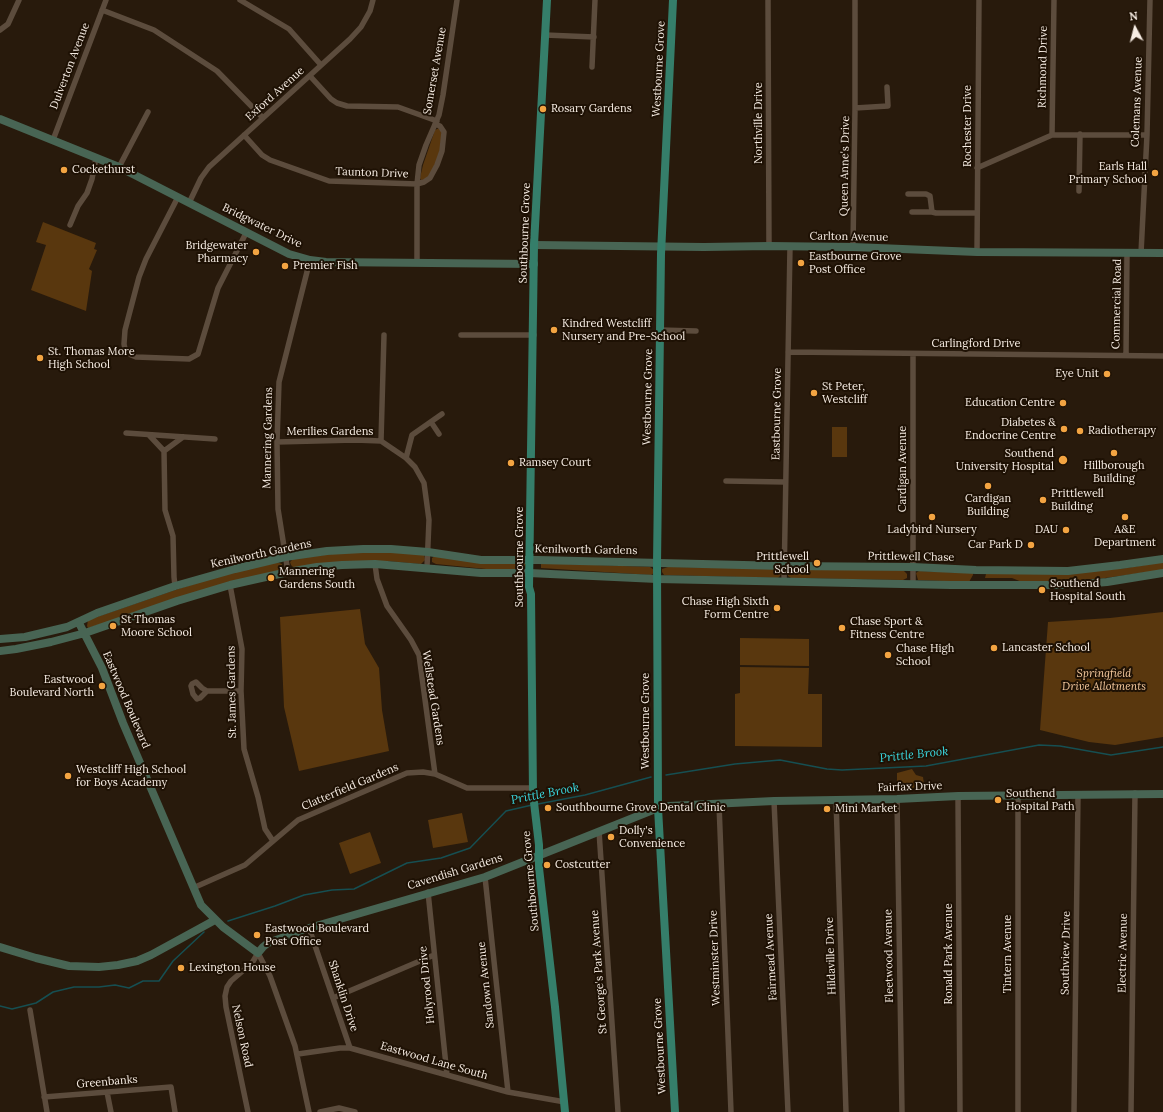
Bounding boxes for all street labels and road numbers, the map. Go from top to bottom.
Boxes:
street label: Dulverton Avenue [47,21,93,111]
street label: Westbourne Grove [650,21,668,117]
street label: Somerset Avenue [421,26,449,116]
street label: Richmond Drive [1036,26,1050,108]
street label: Colemans Avenue [1129,57,1145,147]
street label: Exford Avenue [243,64,307,124]
street label: Northville Drive [752,82,766,164]
street label: Rochester Drive [961,85,975,167]
street label: Queen Anne's Drive [838,116,852,216]
street label: Taunton Drive [335,165,409,181]
street label: Southbourne Grove [517,182,533,284]
street label: Bridgwater Drive [220,201,304,251]
street label: Carlton Avenue [810,230,888,244]
street label: Commercial Road [1110,259,1124,349]
street label: Carlingford Drive [931,337,1021,351]
street label: Westbourne Grove [641,349,655,445]
street label: Eastbourne Grove [770,368,784,460]
street label: Mannering Gardens [261,387,275,489]
street label: Merilies Gardens [287,425,373,439]
street label: Cardigan Avenue [896,426,910,512]
street label: Southbourne Grove [513,507,527,607]
street label: Kenilworth Gardens [209,537,313,571]
street label: Kenilworth Gardens [535,543,637,557]
street label: Prittlewell Chase [868,550,954,564]
street label: St. James Gardens [225,646,239,738]
street label: Eastwood Boulevard [100,649,152,751]
street label: Wellstead Gardens [419,650,447,746]
street label: Westbourne Grove [639,673,653,769]
street label: Clatterfield Gardens [300,761,400,813]
street label: Fairfax Drive [877,779,943,795]
street label: Southbourne Grove [520,830,542,932]
street label: Cavendish Gardens [406,851,504,893]
street label: Ronald Park Avenue [942,903,956,1005]
street label: Fleetwood Avenue [882,909,896,1003]
street label: St George's Park Avenue [588,910,610,1034]
street label: Westminster Drive [707,910,723,1006]
street label: Southview Drive [1059,911,1073,995]
street label: Fairmead Avenue [762,913,780,1001]
street label: Electric Avenue [1116,913,1130,993]
street label: Tintern Avenue [1001,915,1015,993]
street label: Hildaville Drive [823,917,839,995]
street label: Sandown Avenue [475,941,497,1029]
street label: Holyrood Drive [416,945,438,1025]
street label: Shanklin Drive [325,959,361,1033]
street label: Westbourne Grove [651,998,669,1094]
street label: Nelson Road [229,1003,255,1069]
street label: Eastwood Lane South [379,1039,489,1083]
street label: Greenbanks [76,1073,138,1091]

